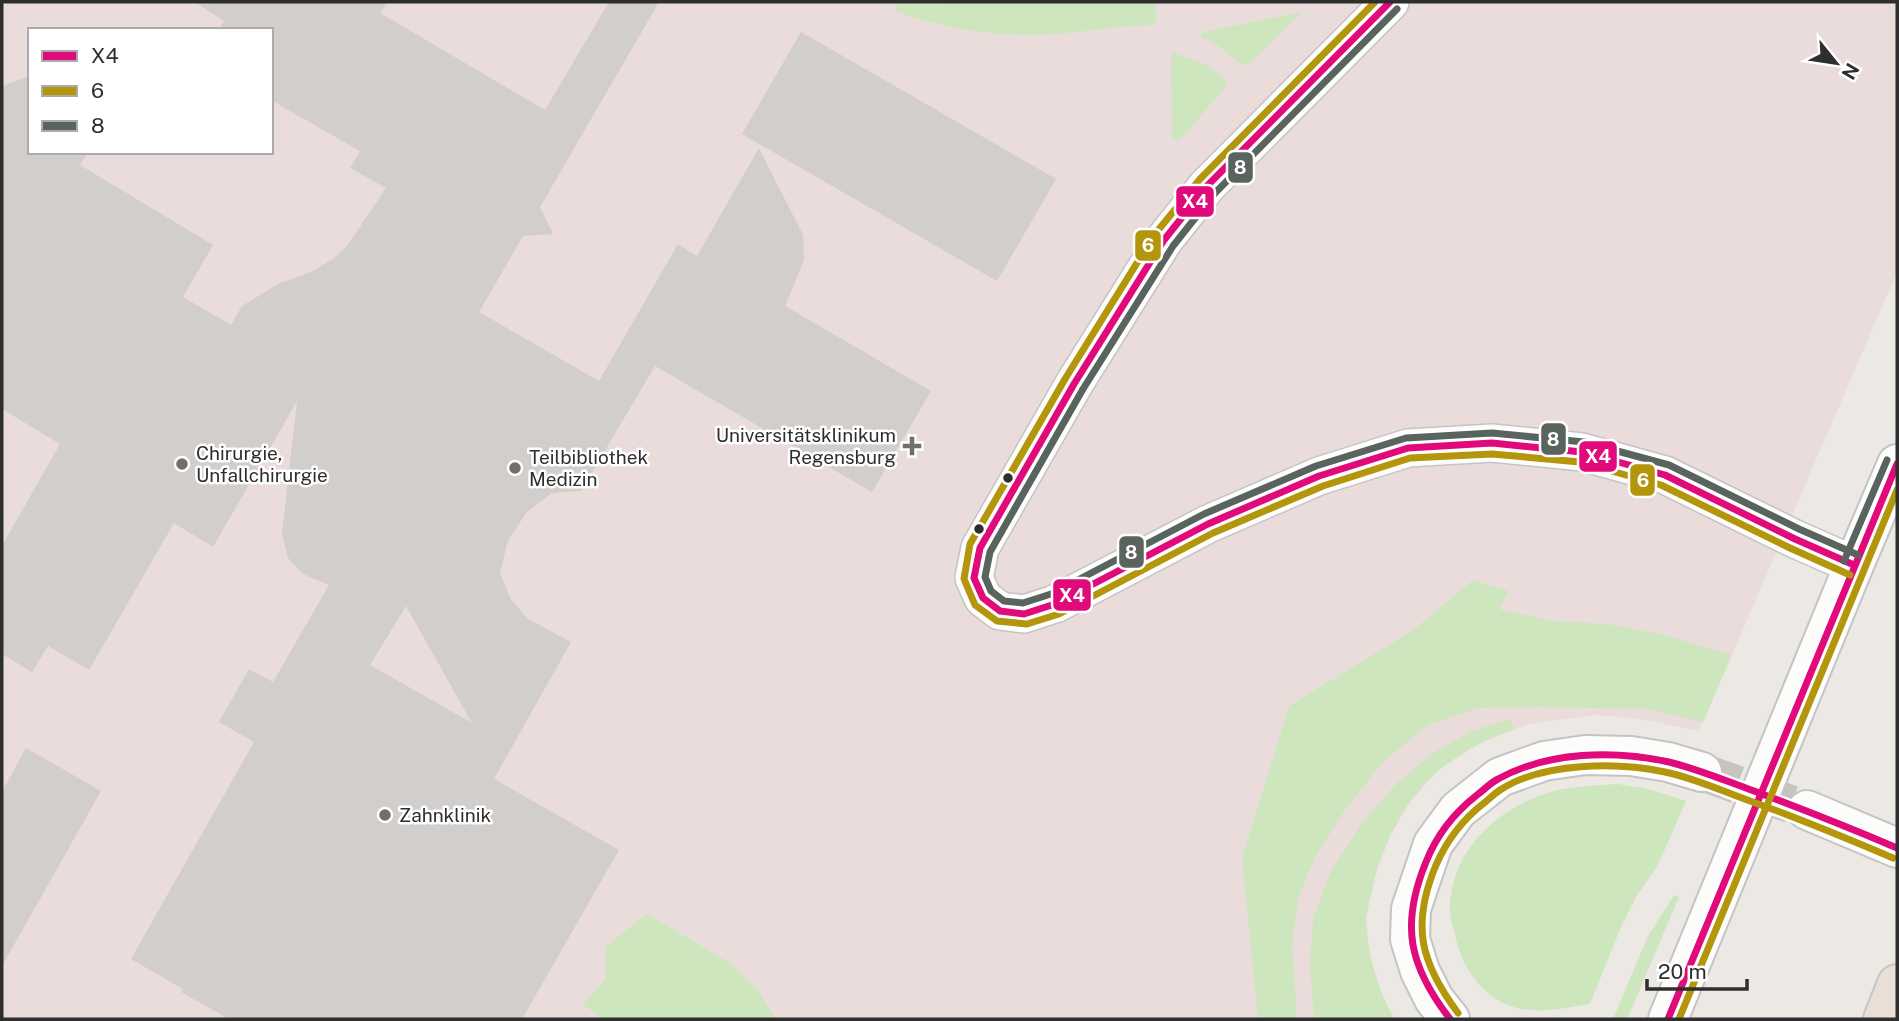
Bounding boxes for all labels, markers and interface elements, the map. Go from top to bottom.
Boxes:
legend [28,28,273,154]
north arrow [1801,28,1871,98]
text: X4 [91,43,119,68]
text: N [1837,60,1864,83]
text: 6 [91,78,104,103]
text: 8 [91,113,105,138]
line badge: 8 [1227,151,1254,184]
text: 8 [1234,156,1246,178]
line badge: X4 [1175,185,1215,218]
text: X4 [1182,190,1208,212]
line badge: 6 [1134,229,1162,262]
text: 6 [1142,234,1154,256]
line badge: 8 [1540,422,1567,456]
place label: Universitätsklinikum Regensburg [716,424,896,468]
text: 8 [1547,428,1559,450]
marker: Universitätsklinikum Regensburg [902,436,922,456]
line badge: X4 [1578,440,1618,473]
place label: Chirurgie, Unfallchirurgie [196,442,328,486]
text: X4 [1585,445,1611,467]
place label: Teilbibliothek Medizin [529,446,648,490]
marker: Chirurgie, Unfallchirurgie [174,456,190,472]
marker: Teilbibliothek Medizin [507,460,523,476]
line badge: 6 [1629,463,1656,497]
text: 6 [1637,469,1649,491]
unlabelled marker [1001,471,1015,485]
unlabelled marker [972,522,986,536]
line badge: 8 [1118,535,1145,569]
text: 8 [1125,541,1137,563]
line badge: X4 [1052,578,1092,612]
text: X4 [1059,584,1085,606]
place label: Zahnklinik [399,804,492,826]
marker: Zahnklinik [377,807,393,823]
scale bar [1647,948,1747,992]
text: 20 m [1658,959,1707,984]

